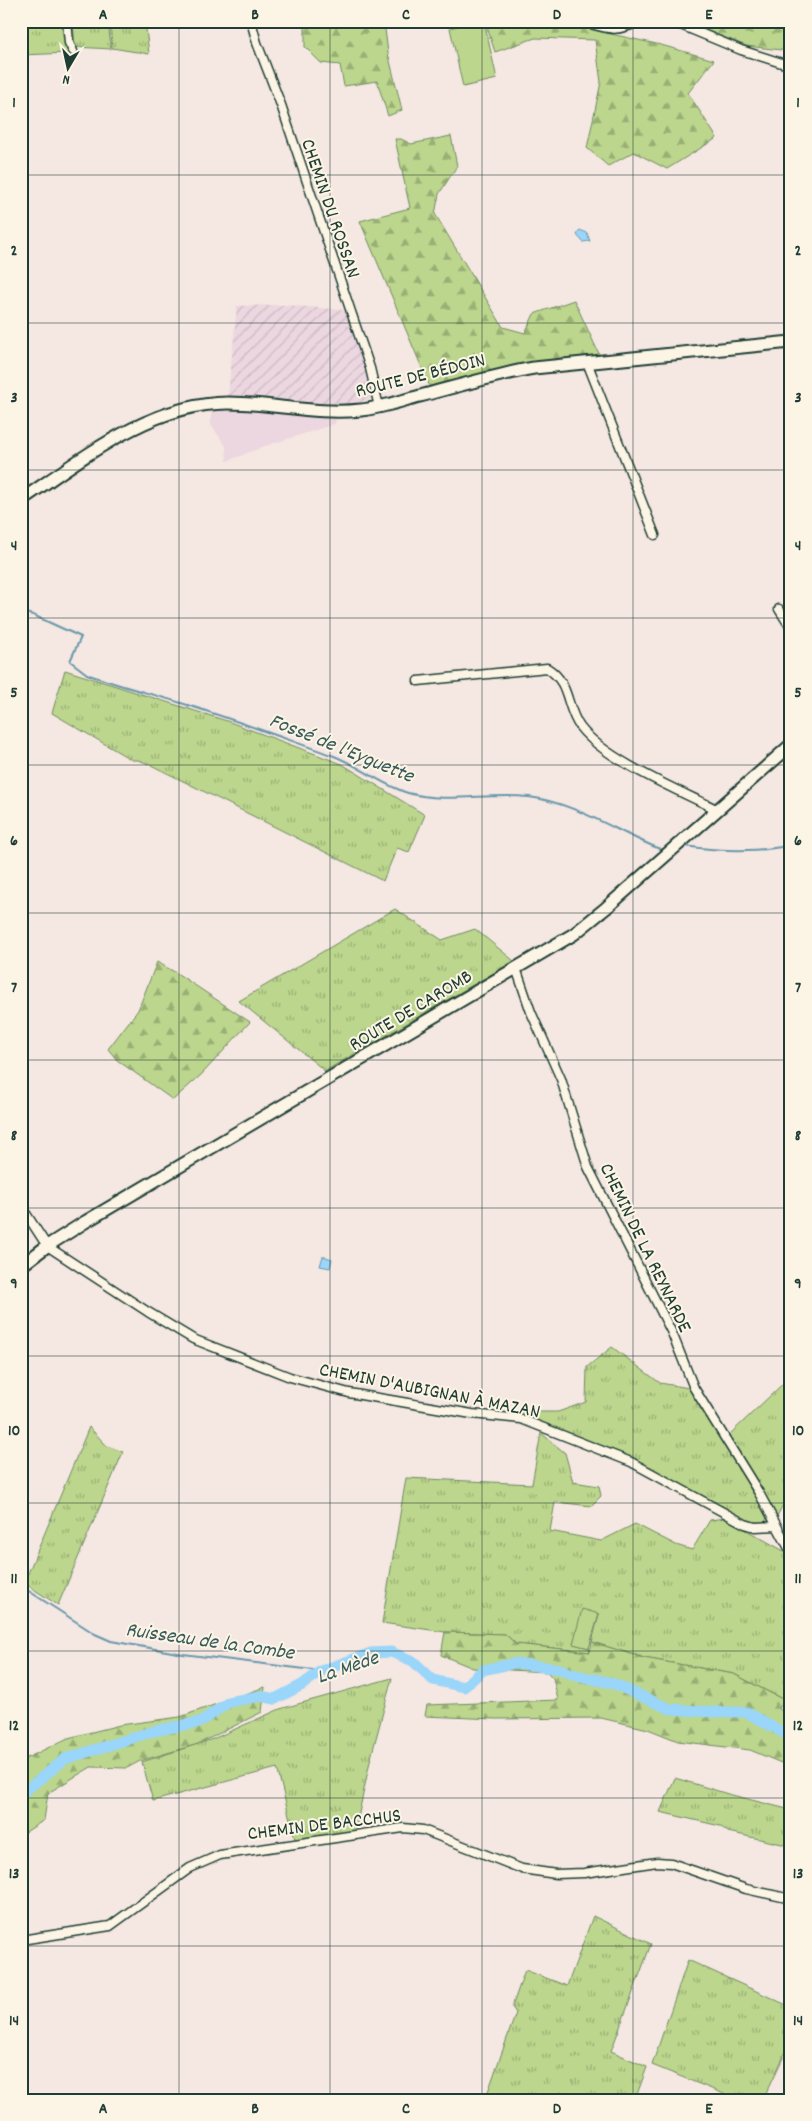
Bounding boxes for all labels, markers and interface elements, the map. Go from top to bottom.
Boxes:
text: A [99,4,108,27]
text: B [251,4,259,27]
text: C [402,4,410,27]
text: D [553,4,562,27]
text: E [705,4,713,27]
north arrow [42,42,92,92]
text: N [61,68,71,89]
text: 1 [12,92,16,115]
text: 1 [796,92,800,115]
street label: CHEMIN DU ROSSAN [292,135,366,282]
text: 2 [11,240,18,263]
text: 2 [795,240,802,263]
street label: ROUTE DE BÉDOIN [353,347,489,407]
text: 3 [10,387,18,410]
text: 3 [794,387,802,410]
text: 4 [11,535,17,558]
text: 4 [795,535,801,558]
text: 5 [10,682,18,705]
text: 5 [794,682,802,705]
water label: Fossé de l'Eyguette [264,707,419,793]
text: 6 [10,830,18,853]
text: 6 [794,830,802,853]
street label: ROUTE DE CAROMB [344,964,479,1060]
text: 7 [11,977,17,1000]
text: 7 [795,977,801,1000]
text: 8 [11,1125,18,1148]
text: 8 [795,1125,802,1148]
street label: CHEMIN DE LA REYNARDE [591,1159,698,1338]
text: 9 [10,1273,18,1296]
text: 9 [794,1273,802,1296]
street label: CHEMIN D'AUBIGNAN À MAZAN [317,1357,542,1427]
text: 10 [8,1420,20,1443]
text: 10 [792,1420,804,1443]
text: 11 [10,1568,18,1591]
text: 11 [794,1568,802,1591]
water label: Ruisseau de la Combe [123,1616,297,1670]
water label: La Mède [313,1644,385,1693]
text: 12 [9,1715,19,1738]
text: 12 [793,1715,803,1738]
street label: CHEMIN DE BACCHUS [246,1803,403,1849]
text: 13 [9,1863,19,1886]
text: 13 [793,1863,803,1886]
text: 14 [9,2010,19,2033]
text: 14 [793,2010,803,2033]
text: A [99,2098,108,2121]
text: B [251,2098,259,2121]
text: C [402,2098,410,2121]
text: D [553,2098,562,2121]
text: E [705,2098,713,2121]

